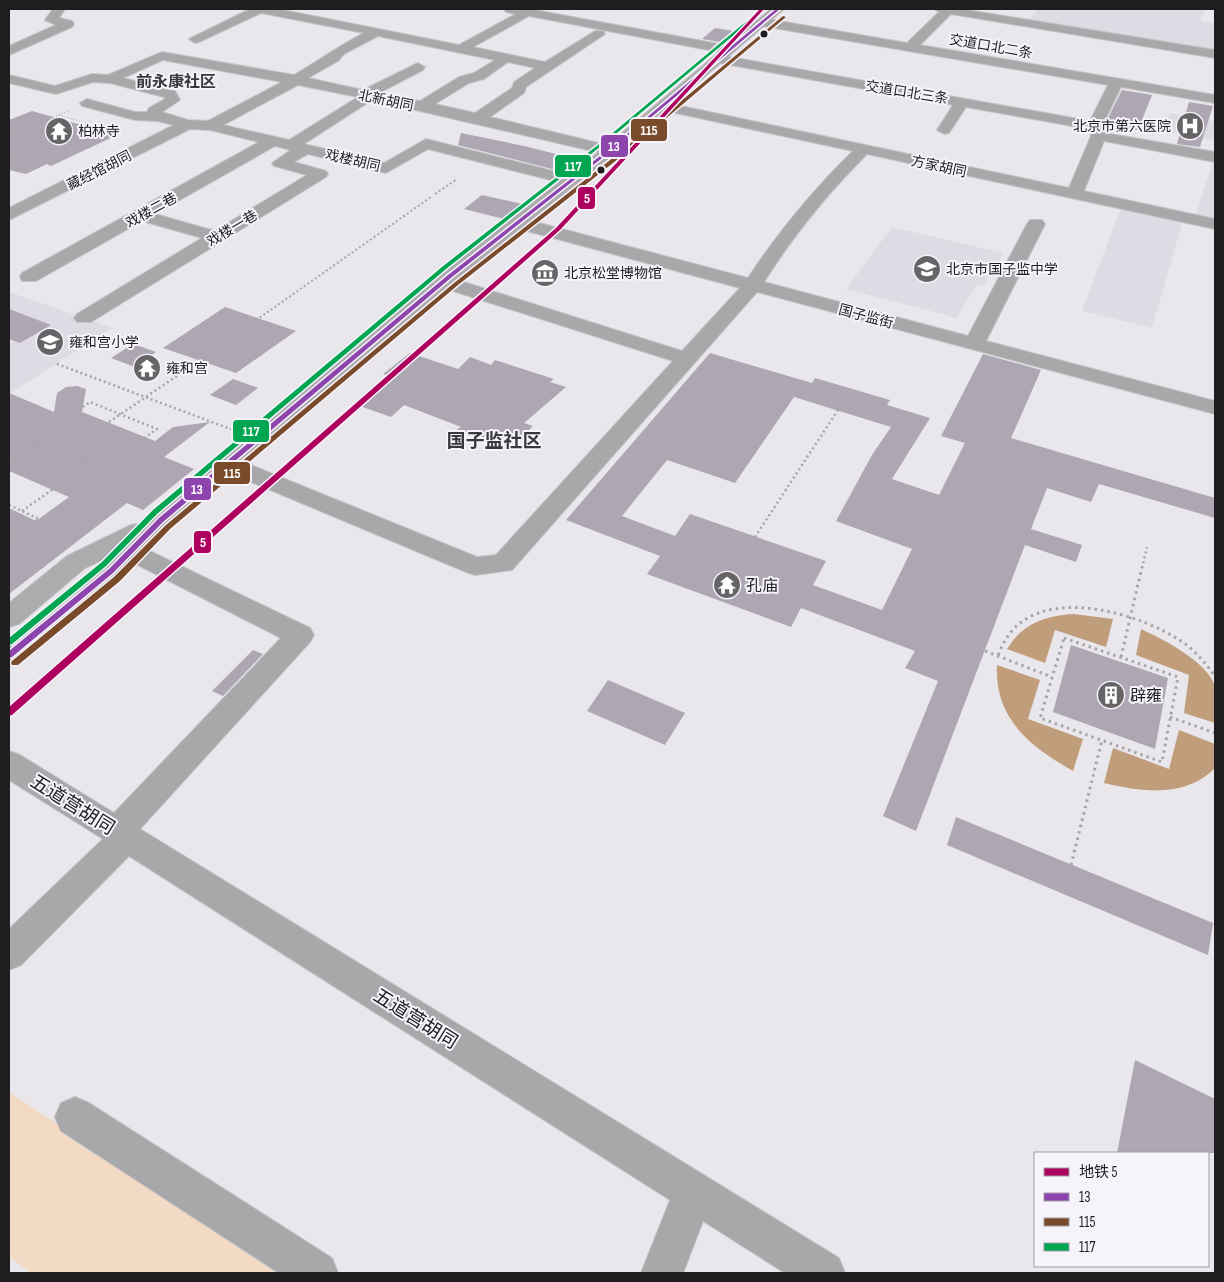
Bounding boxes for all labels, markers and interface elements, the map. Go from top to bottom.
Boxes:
unlabelled marker [759,29,769,39]
street label: 交道口北二条 [948,31,1034,62]
district label: 前永康社区 [136,72,216,92]
street label: 交道口北三条 [864,78,950,107]
street label: 北新胡同 [357,86,415,115]
hospital icon: 北京市第六医院 [1175,111,1205,141]
temple icon: 柏林寺 [44,116,74,146]
line badge: 115 [630,118,668,142]
place label: 北京市第六医院 [1073,118,1171,135]
text: 115 [640,122,658,139]
place label: 柏林寺 [78,123,120,140]
line badge: 13 [600,134,629,158]
text: 13 [608,138,620,155]
street label: 戏楼胡同 [324,146,382,175]
street label: 藏经馆胡同 [64,147,134,194]
street label: 方家胡同 [910,152,968,181]
line badge: 117 [554,154,592,178]
text: 117 [565,158,582,175]
unlabelled marker [596,165,606,175]
line badge: 5 [577,186,596,210]
street label: 戏楼二巷 [123,189,180,231]
text: 5 [584,190,590,207]
street label: 戏楼一巷 [204,207,261,250]
school or university icon: 北京市国子监中学 [912,254,942,284]
museum icon: 北京松堂博物馆 [530,258,560,288]
place label: 北京市国子监中学 [946,261,1058,278]
place label: 北京松堂博物馆 [564,265,662,282]
street label: 国子监街 [837,301,895,332]
school or university icon: 雍和宫小学 [35,327,65,357]
place label: 雍和宫小学 [69,334,139,351]
temple icon: 雍和宫 [132,353,162,383]
place label: 雍和宫 [166,360,208,377]
line badge: 117 [232,419,270,443]
text: 117 [243,423,260,440]
district label: 国子监社区 [446,430,542,453]
line badge: 115 [213,461,251,485]
text: 115 [223,465,241,482]
line badge: 13 [183,477,212,501]
text: 13 [191,481,203,498]
line badge: 5 [193,530,212,554]
text: 5 [200,534,206,551]
temple icon: 孔庙 [712,570,742,600]
place label: 孔庙 [746,577,778,596]
building icon: 辟雍 [1096,680,1126,710]
place label: 辟雍 [1130,687,1162,706]
street label: 五道营胡同 [26,770,119,840]
street label: 五道营胡同 [369,984,462,1054]
legend [1034,1152,1209,1267]
text: 地铁 5 [1079,1163,1117,1182]
text: 13 [1079,1188,1091,1207]
text: 115 [1079,1213,1096,1232]
text: 117 [1079,1238,1095,1257]

